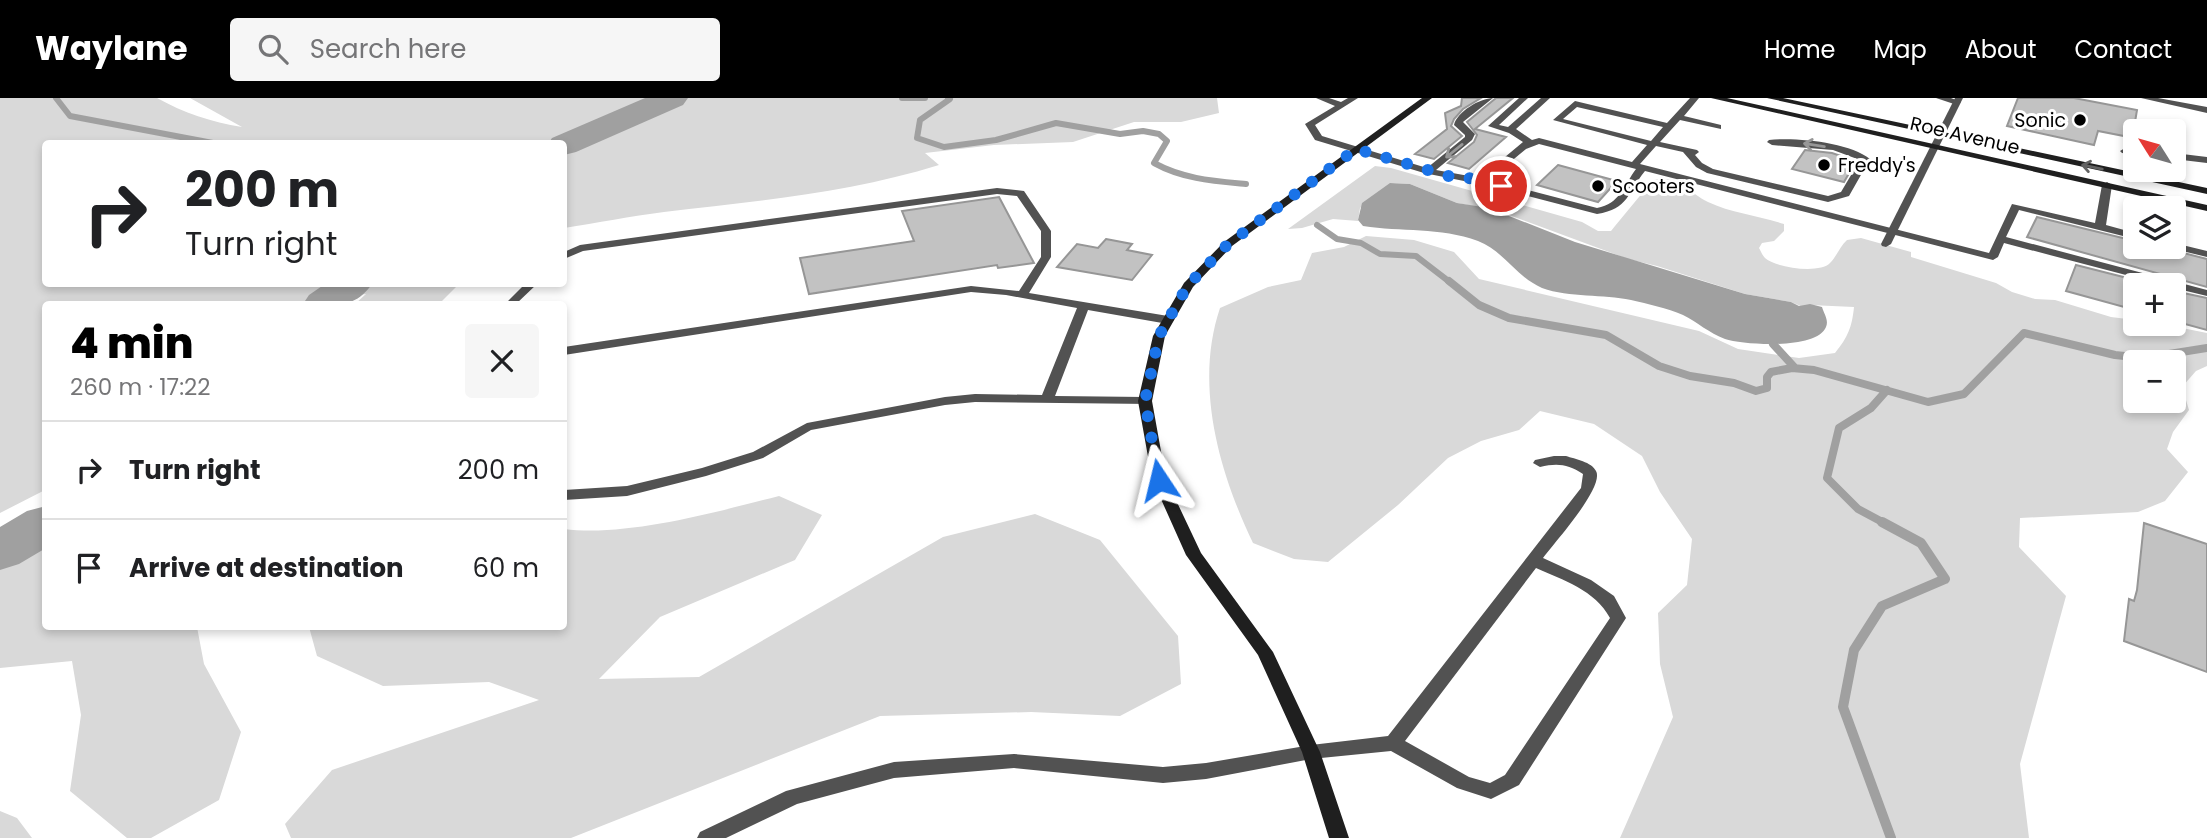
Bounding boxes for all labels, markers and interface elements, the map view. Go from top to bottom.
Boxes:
search box [230,18,720,81]
text: Waylane [35,25,188,72]
icon: search [254,30,292,68]
text: Search here [310,31,466,67]
text: Home [1764,33,1836,66]
text: Map [1874,33,1927,66]
text: About [1965,33,2036,66]
text: Contact [2074,33,2172,66]
place label: Sonic [2014,107,2066,134]
street label: Roe Avenue [1907,110,2022,161]
marker: Sonic [2072,112,2088,128]
north arrow [2123,119,2186,182]
map controls [2123,119,2186,413]
one-way arrow [1803,138,1826,151]
one-way arrow [1445,143,1463,159]
place label: Freddy's [1838,152,1916,179]
text: 200 m [185,156,339,224]
pin [1471,156,1531,216]
marker: Freddy's [1816,157,1832,173]
one-way arrow [2081,160,2104,173]
icon: arrive [1482,167,1520,205]
icon: right [70,168,161,259]
place label: Scooters [1612,173,1695,200]
marker: Scooters [1590,178,1606,194]
button: layers [2123,196,2186,259]
text: Turn right [185,221,337,266]
button: + [2123,273,2186,336]
text: 4 min [70,314,194,373]
button: close [465,324,539,398]
button: − [2123,350,2186,413]
text: 260 m · 17:22 [70,371,211,403]
position arrow [1122,443,1196,517]
icon: right [70,451,108,489]
text: Turn right [129,452,261,488]
text: 200 m [458,452,539,488]
icon: arrive [70,549,108,587]
text: Arrive at destination [129,550,404,586]
text: 60 m [472,550,539,586]

